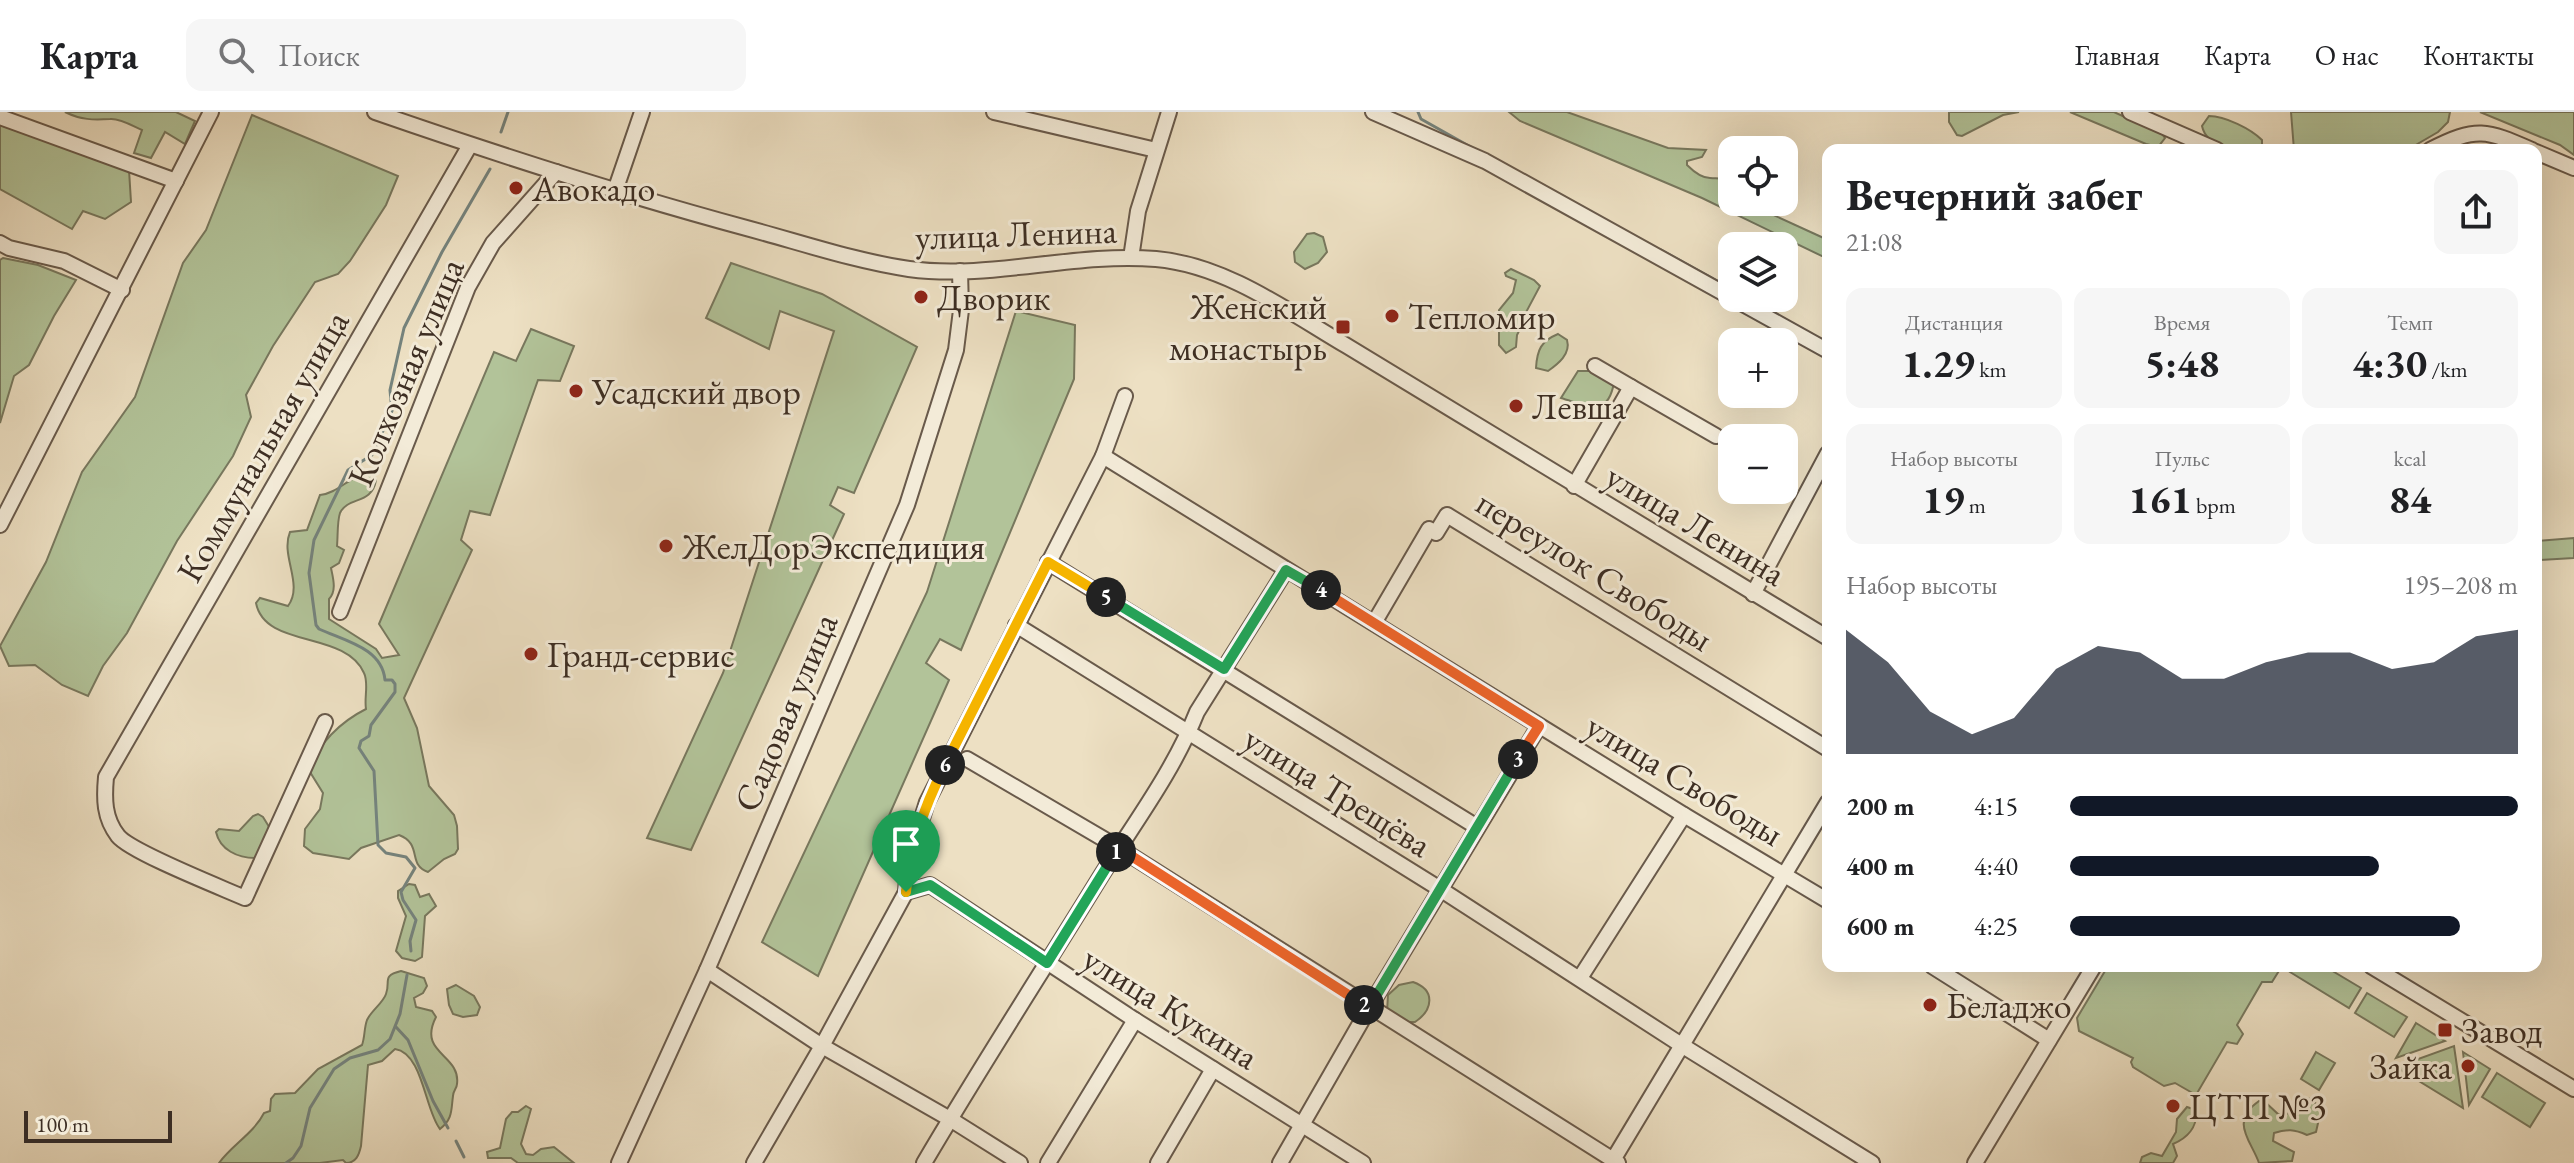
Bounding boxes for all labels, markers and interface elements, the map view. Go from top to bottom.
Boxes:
search box [186,19,746,91]
text: Карта [40,31,138,80]
icon: search [214,33,258,77]
text: Поиск [278,36,360,75]
text: Главная [2075,37,2160,73]
text: Карта [2204,37,2271,73]
text: О нас [2315,37,2379,73]
text: Контакты [2423,37,2534,73]
map controls [1718,136,1798,504]
button: locate [1718,136,1798,216]
place label: Авокадо [531,165,655,212]
text: Вечерний забег [1846,166,2142,223]
button: share [2434,170,2518,254]
marker: Авокадо [507,179,525,197]
street label: улица Ленина [914,206,1118,261]
text: 21:08 [1846,225,1902,259]
button: layers [1718,232,1798,312]
street label: Колхозная улица [336,250,475,493]
place label: Дворик [937,274,1050,321]
place label: Женский монастырь [1169,283,1327,371]
marker: Дворик [912,288,930,306]
place label: Тепломир [1408,293,1555,340]
street label: Коммунальная улица [166,301,360,591]
marker: Тепломир [1383,307,1401,325]
text: Дистанция [1905,308,2003,337]
text: Время [2154,308,2210,337]
text: Темп [2387,308,2433,337]
marker: Женский монастырь [1334,318,1352,336]
button: + [1718,328,1798,408]
text: 1.29 [1901,337,1975,389]
text: 5:48 [2145,337,2219,389]
text: 4:30 [2352,337,2427,389]
text: km [1975,355,2007,384]
text: /km [2427,355,2468,384]
place label: Усадский двор [591,368,801,415]
marker: Усадский двор [567,382,585,400]
place label: Левша [1532,383,1627,430]
marker: Левша [1507,397,1525,415]
button: − [1718,424,1798,504]
text: Набор высоты [1890,444,2018,473]
text: Пульс [2154,444,2210,473]
text: kcal [2393,444,2427,473]
street label: улица Ленина [1597,452,1795,597]
text: 19 [1922,473,1964,525]
text: 161 [2128,473,2192,525]
text: 84 [2389,473,2431,525]
street label: переулок Свободы [1468,479,1722,662]
text: m [1964,491,1986,520]
text: bpm [2192,491,2236,520]
place label: ЖелДорЭкспедиция [681,523,985,570]
marker: ЖелДорЭкспедиция [657,537,675,555]
text: Набор высоты [1846,568,1997,602]
text: 195–208 m [2403,568,2518,602]
pin: 4 [1301,570,1341,610]
text: 4 [1315,575,1327,604]
pin: 5 [1086,577,1126,617]
text: 5 [1100,582,1112,611]
street label: Садовая улица [723,605,849,819]
place label: Гранд-сервис [547,631,735,678]
marker: Гранд-сервис [522,645,540,663]
street label: улица Свободы [1577,702,1792,857]
street label: улица Трещёва [1235,715,1441,868]
pin: 3 [1498,739,1538,779]
text: 3 [1512,744,1524,773]
pin: 6 [925,745,965,785]
text: 6 [939,750,951,779]
text: 200 m [1846,789,1914,823]
text: 4:15 [1974,789,2018,823]
pin [872,810,940,892]
icon: arrive [884,822,928,866]
pin: 1 [1096,832,1136,872]
text: 1 [1110,837,1122,866]
text: 400 m [1846,849,1914,883]
text: 4:40 [1974,849,2018,883]
text: 600 m [1846,909,1914,943]
text: 4:25 [1974,909,2018,943]
street label: улица Кукина [1074,935,1268,1080]
place label: Беладжо [1946,982,2072,1029]
pin: 2 [1344,985,1384,1025]
text: 2 [1358,990,1370,1019]
marker: Беладжо [1921,996,1939,1014]
place label: Завод [2461,1007,2542,1054]
marker: Завод [2436,1021,2454,1039]
place label: Зайка [2369,1043,2453,1090]
marker: Зайка [2459,1057,2477,1075]
place label: ЦТП №3 [2189,1083,2327,1130]
marker: ЦТП №3 [2164,1097,2182,1115]
scale bar [24,1107,172,1143]
text: 100 m [36,1110,89,1139]

